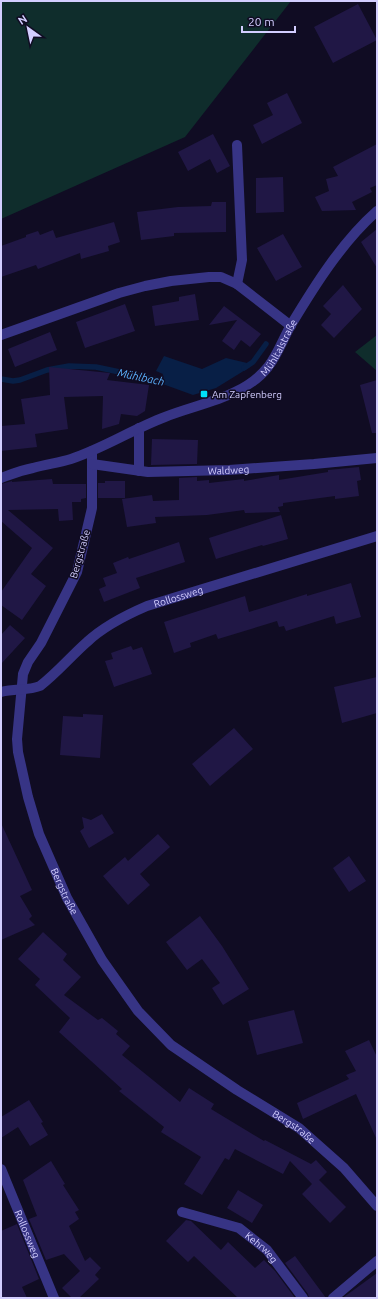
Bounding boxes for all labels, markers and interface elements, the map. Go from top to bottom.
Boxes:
north arrow [8,8,48,48]
scale bar [242,8,295,34]
text: N [16,12,29,27]
text: 20 m [248,15,275,28]
street label: Mühltalstraße [258,317,299,378]
water label: Mühlbach [116,366,166,388]
marker: Am Zapfenberg [199,389,209,399]
place label: Am Zapfenberg [212,389,282,400]
street label: Waldweg [207,463,250,476]
street label: Bergstraße [68,528,92,580]
street label: Rollossweg [152,584,204,609]
street label: Bergstraße [49,866,81,916]
street label: Bergstraße [271,1108,318,1146]
street label: Rollossweg [13,1208,42,1259]
street label: Kehrweg [243,1230,280,1265]

